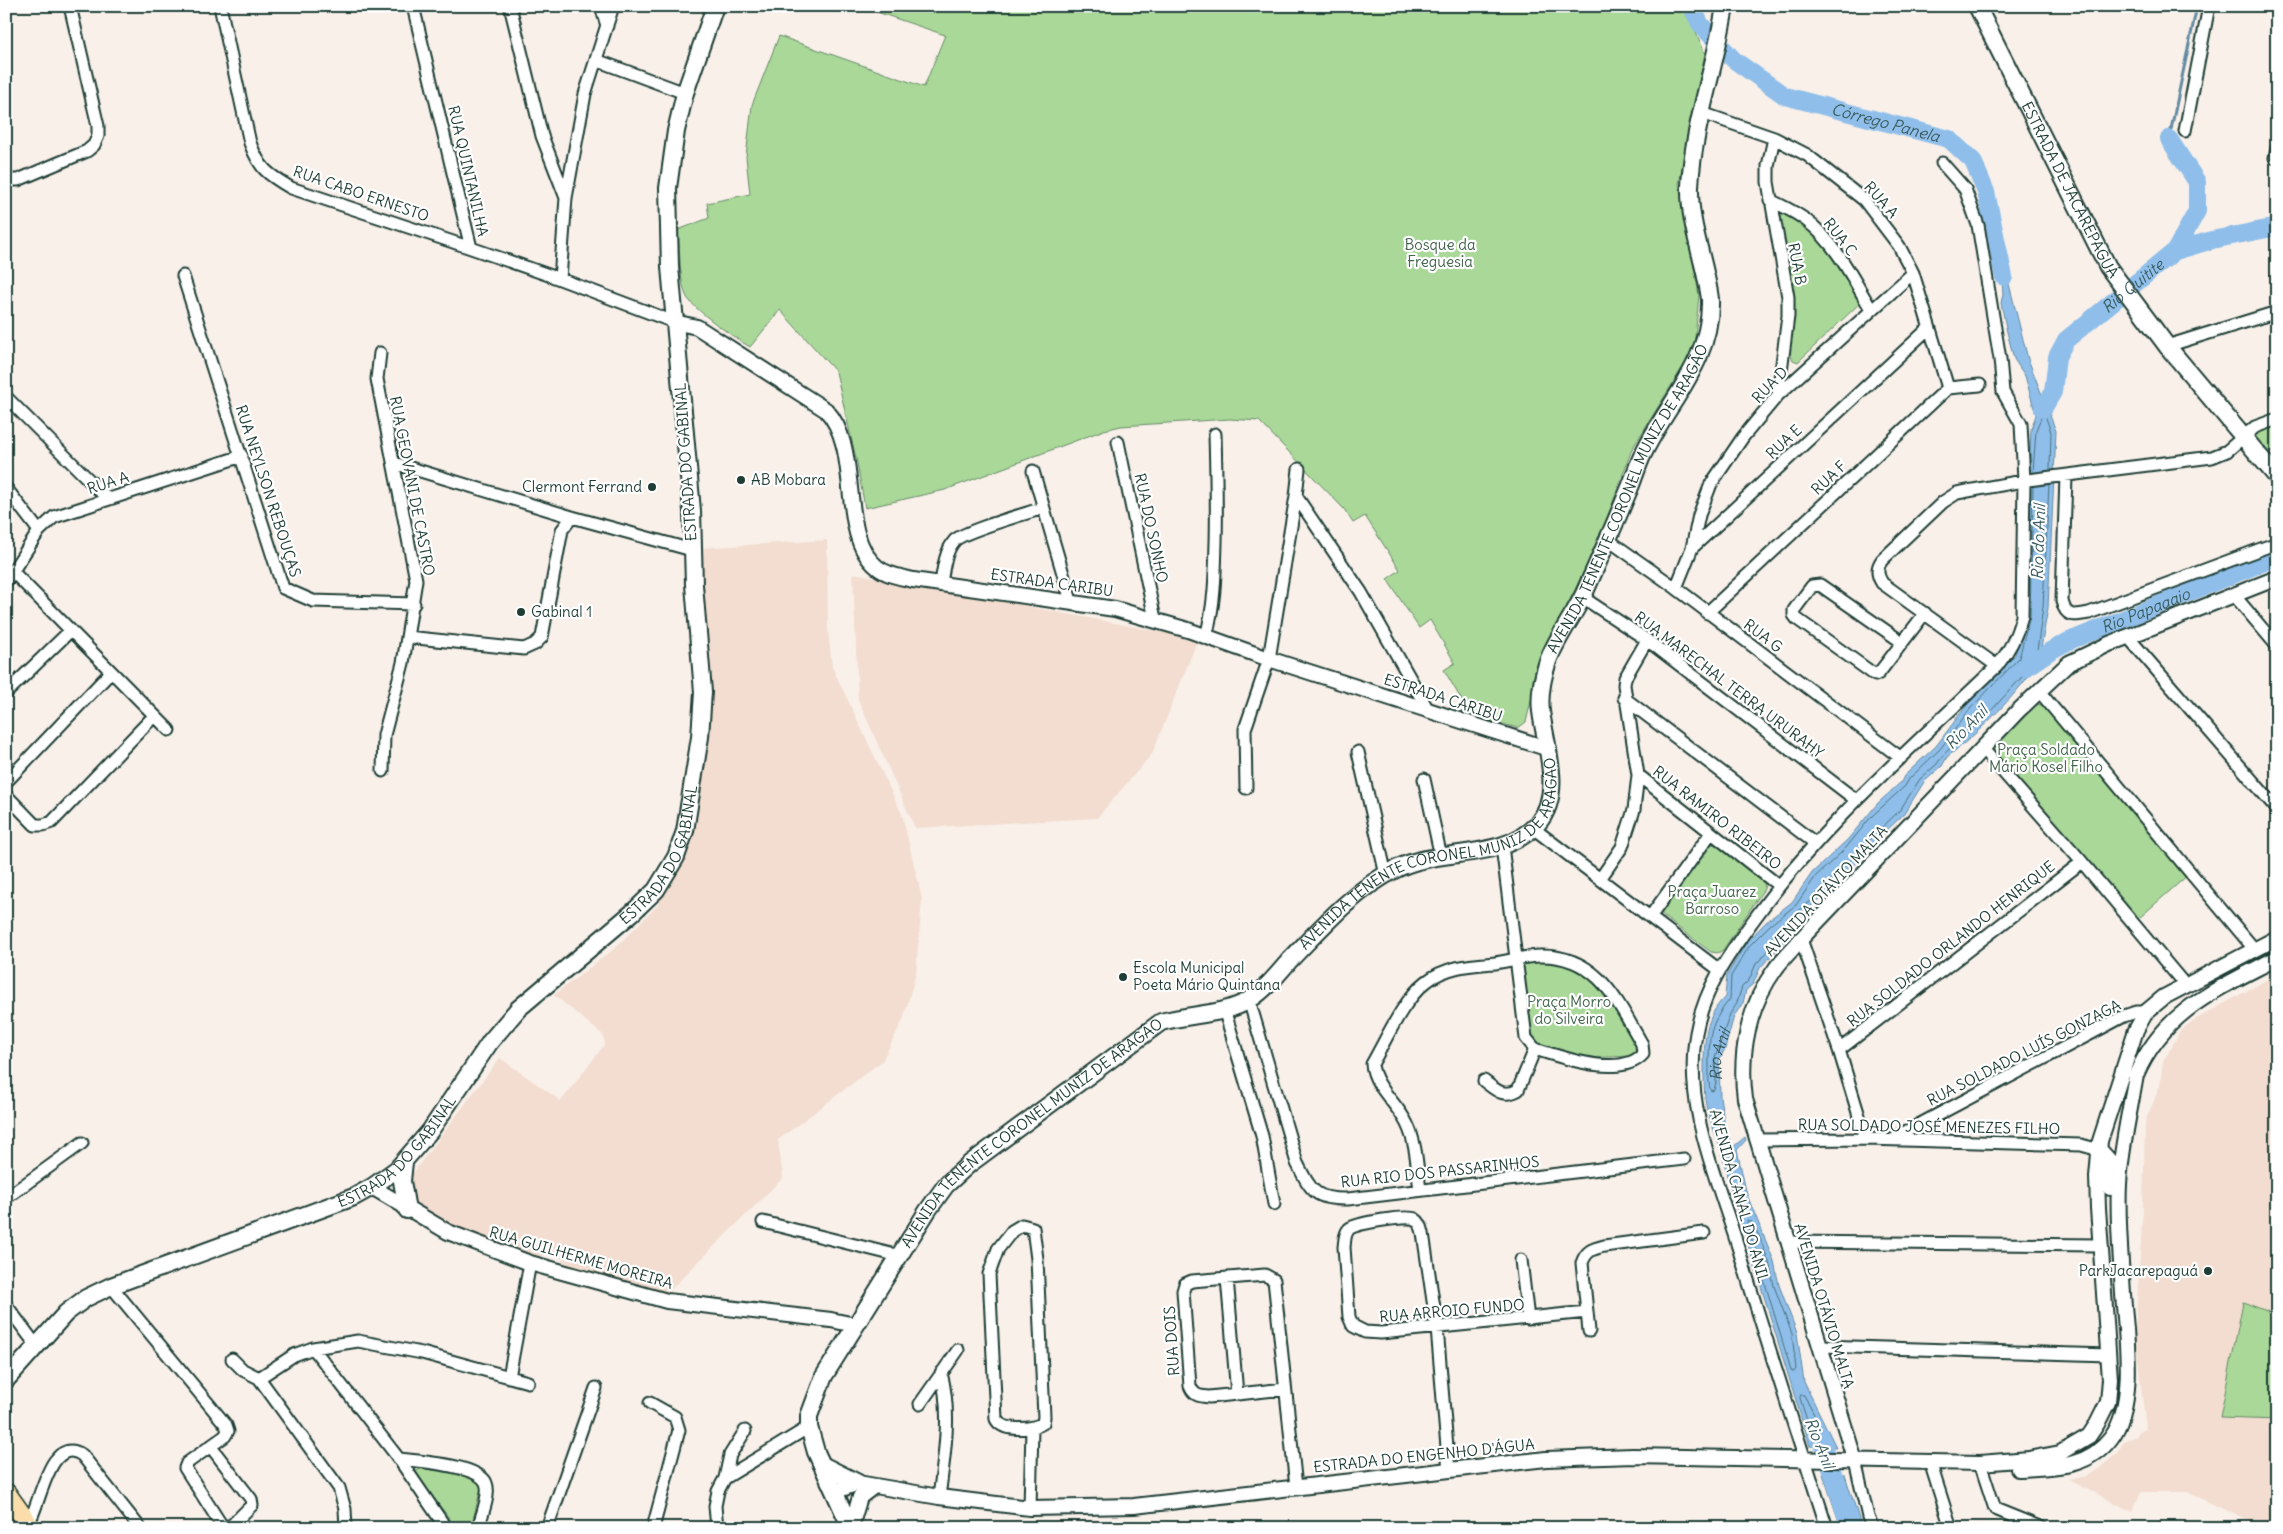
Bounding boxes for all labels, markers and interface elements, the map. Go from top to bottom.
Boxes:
street label: ESTRADA DE JACAREPAGUÁ [2018,98,2123,282]
water label: Córrego Panela [1829,99,1943,146]
street label: RUA QUINTANILHA [444,104,493,239]
street label: RUA CABO ERNESTO [291,161,432,226]
street label: RUA A [1860,177,1903,222]
street label: RUA C [1820,214,1861,260]
park label: Bosque da Freguesia [1404,235,1476,271]
street label: RUA B [1784,241,1811,287]
water label: Rio Quitite [2097,254,2169,317]
street label: AVENIDA TENENTE CORONEL MUNIZ DE ARAGÃO [1543,341,1712,656]
street label: RUA D [1748,362,1792,407]
street label: ESTRADA DO GABINAL [670,382,701,542]
street label: RUA GEOVANI DE CASTRO [386,394,439,577]
street label: RUA NEYLSON REBOUÇAS [232,402,305,579]
street label: RUA E [1762,420,1806,463]
street label: RUA F [1807,456,1851,499]
street label: RUA A [85,467,131,498]
place label: AB Mobara [751,470,826,489]
street label: RUA DO SONHO [1131,471,1172,584]
marker: AB Mobara [735,474,747,486]
place label: Clermont Ferrand [522,477,642,496]
marker: Clermont Ferrand [646,481,658,493]
water label: Rio do Anil [2027,502,2049,580]
street label: ESTRADA CARIBU [990,564,1115,601]
water label: Rio Papagaio [2098,583,2193,637]
place label: Gabinal 1 [531,602,592,621]
marker: Gabinal 1 [515,606,527,618]
street label: RUA MARECHAL TERRA URURAHY [1631,607,1828,762]
street label: RUA G [1740,615,1787,656]
street label: ESTRADA CARIBU [1381,669,1505,726]
water label: Rio Anil [1940,699,1993,753]
park label: Praça Soldado Mário Kosel Filho [1989,740,2103,776]
street label: AVENIDA TENENTE CORONEL MUNIZ DE ARAGÃO [1295,756,1561,954]
street label: RUA RAMIRO RIBEIRO [1649,762,1785,874]
street label: ESTRADA DO GABINAL [615,784,701,928]
street label: AVENIDA OTÁVIO MALTA [1760,821,1891,960]
street label: RUA SOLDADO ORLANDO HENRIQUE [1843,856,2059,1031]
park label: Praça Juarez Barroso [1668,882,1756,918]
place label: Escola Municipal Poeta Mário Quintana [1133,958,1281,994]
marker: Escola Municipal Poeta Mário Quintana [1117,971,1129,983]
park label: Praça Morro do Silveira [1527,992,1611,1028]
street label: RUA SOLDADO LUÍS GONZAGA [1924,995,2124,1110]
street label: AVENIDA TENENTE CORONEL MUNIZ DE ARAGÃO [897,1014,1166,1251]
water label: Rio Anil [1705,1023,1735,1081]
street label: ESTRADA DO GABINAL [335,1092,460,1211]
street label: AVENIDA CANAL DO ANIL [1706,1107,1773,1285]
street label: RUA SOLDADO JOSÉ MENEZES FILHO [1798,1115,2060,1138]
street label: RUA RIO DOS PASSARINHOS [1340,1152,1540,1191]
street label: AVENIDA OTÁVIO MALTA [1790,1221,1859,1391]
street label: RUA GUILHERME MOREIRA [487,1222,676,1293]
place label: ParkJacarepaguá [2079,1261,2198,1280]
marker: ParkJacarepaguá [2202,1265,2214,1277]
street label: RUA ARROIO FUNDO [1379,1295,1525,1326]
street label: RUA DOIS [1160,1306,1183,1377]
water label: Rio Anil [1801,1415,1840,1474]
street label: ESTRADA DO ENGENHO D'ÁGUA [1312,1434,1536,1477]

